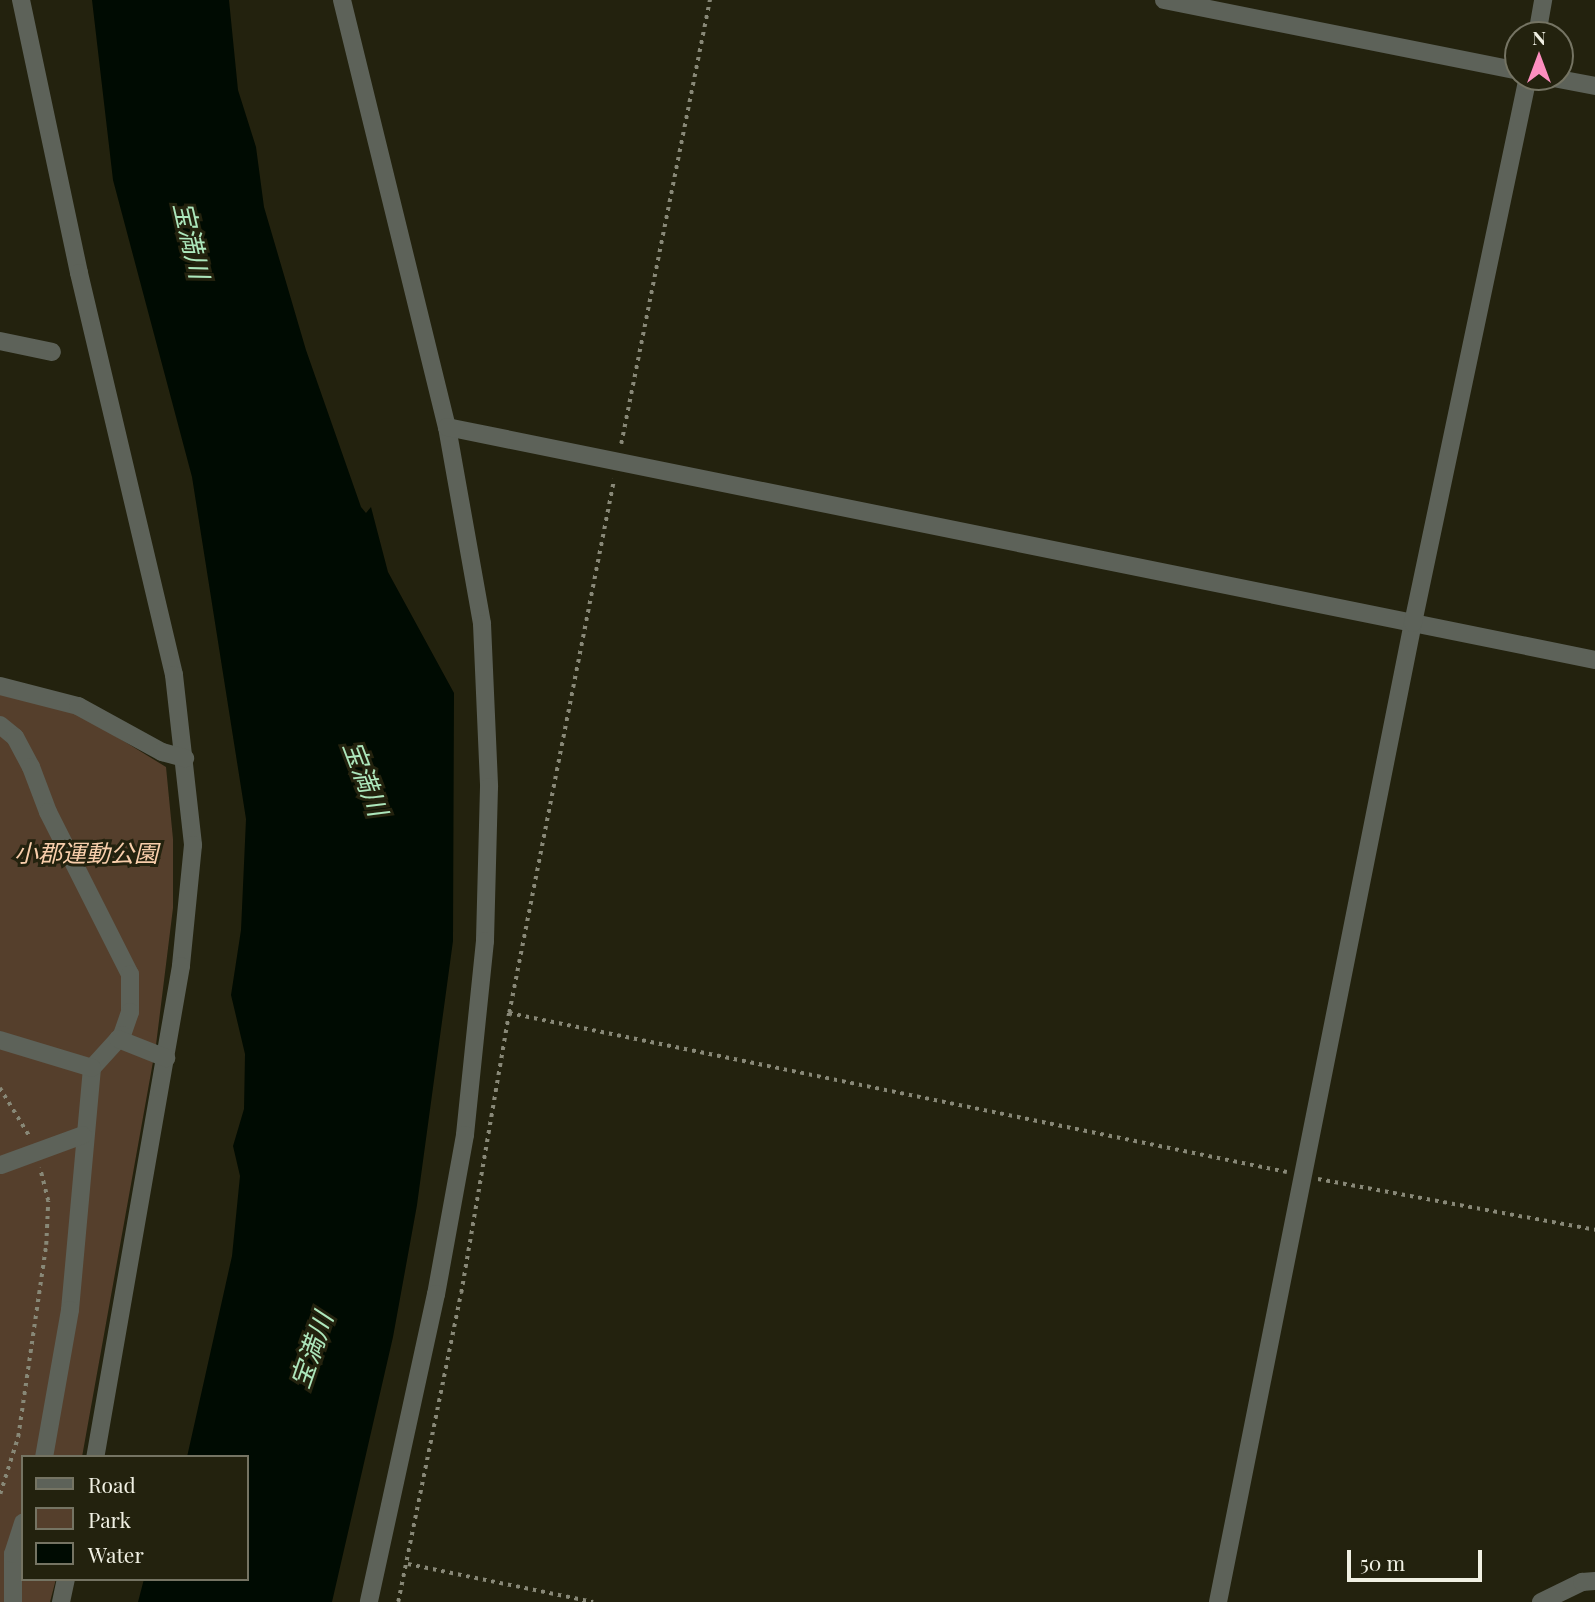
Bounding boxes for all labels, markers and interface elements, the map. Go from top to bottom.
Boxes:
north arrow [1504,21,1574,91]
text: N [1532,24,1546,50]
water label: 宝満川 [168,198,216,282]
water label: 宝満川 [337,736,395,820]
park label: 小郡運動公園 [14,839,158,867]
water label: 宝満川 [284,1308,338,1392]
legend [21,1455,248,1581]
text: Road [88,1470,136,1498]
text: Park [88,1505,131,1533]
scale bar [1350,1536,1485,1580]
text: Water [88,1540,144,1568]
text: 50 m [1360,1548,1405,1576]

